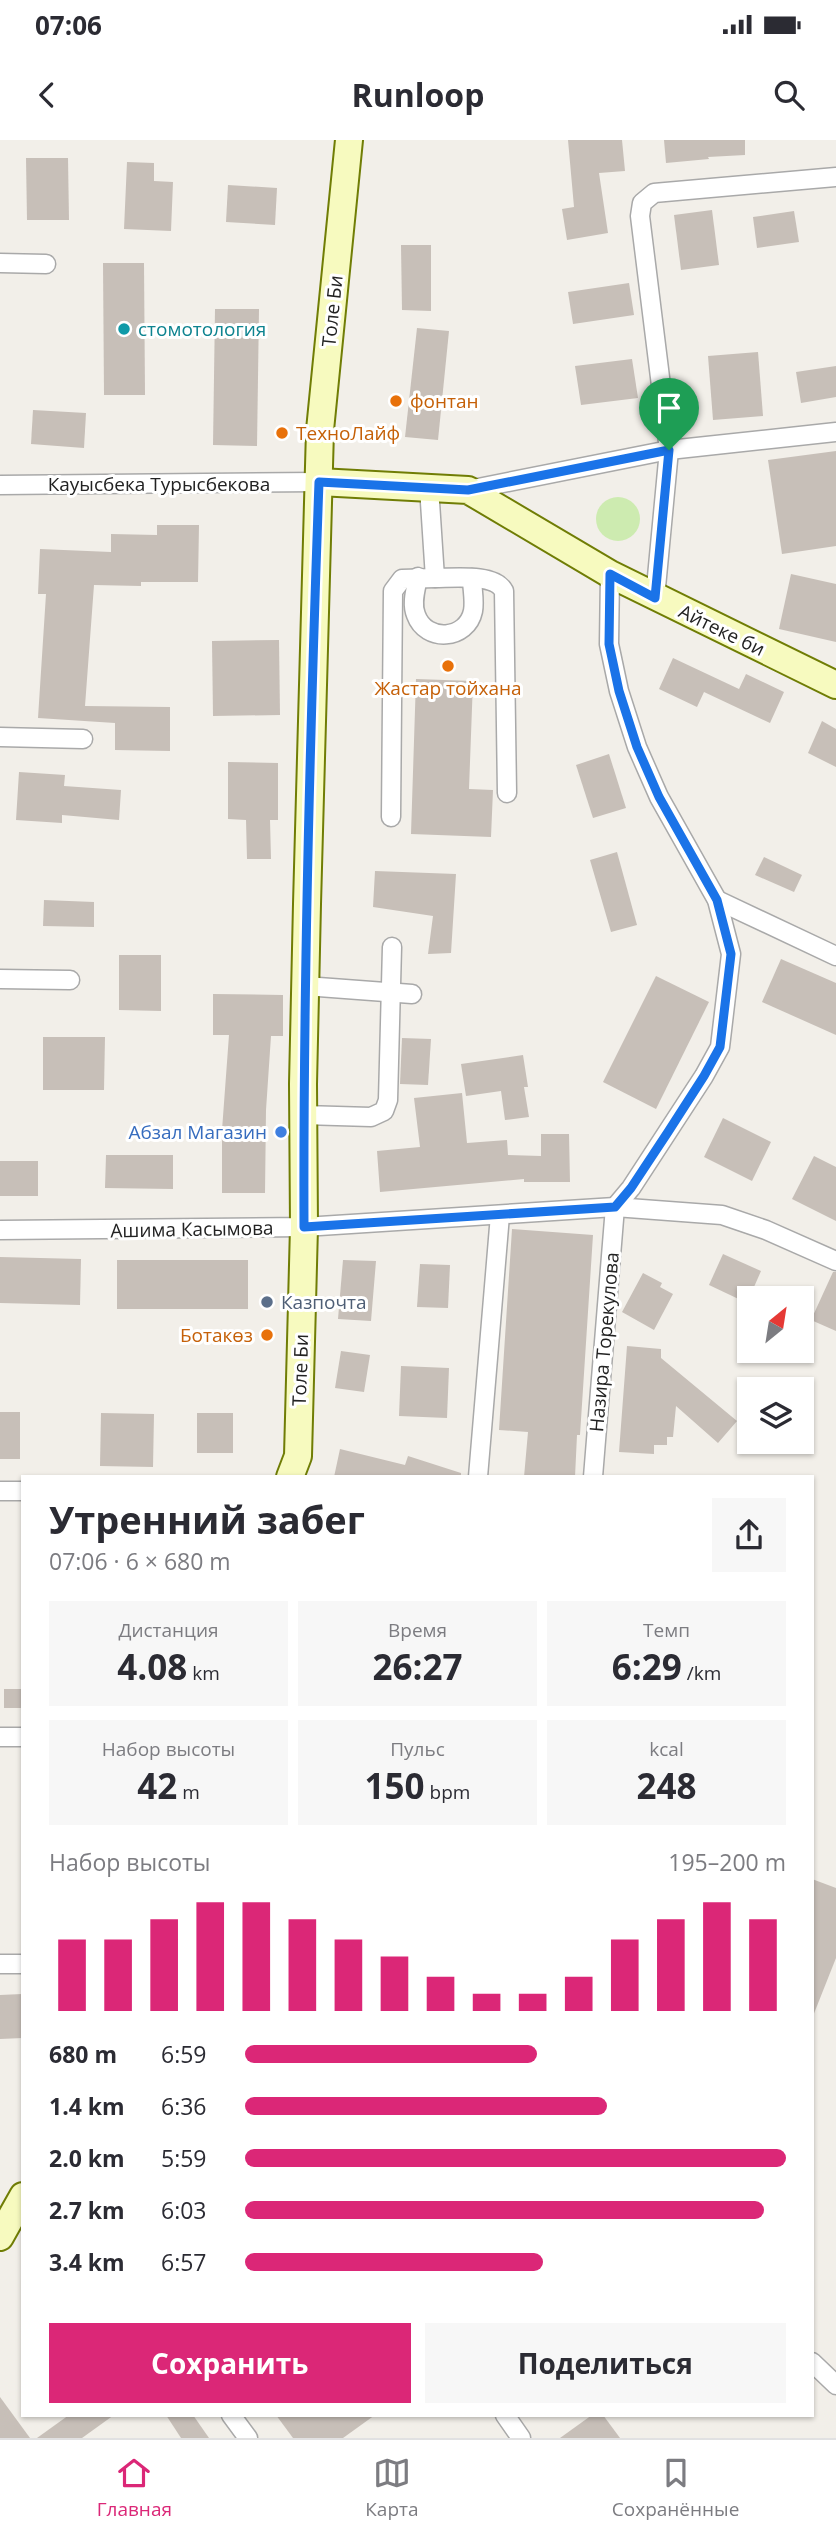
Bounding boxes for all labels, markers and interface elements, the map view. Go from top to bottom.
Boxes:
text: 07:06 [35,7,102,43]
text: Runloop [352,73,484,116]
icon: back [28,76,66,114]
icon: search [770,76,808,114]
street label: Толе Би [315,274,349,348]
place label: стомотология [138,316,266,342]
marker: стомотология [116,321,132,337]
pin [639,378,699,450]
place label: фонтан [410,388,479,414]
icon: arrive [650,389,688,427]
marker: фонтан [388,393,404,409]
place label: ТехноЛайф [296,420,400,446]
marker: ТехноЛайф [274,425,290,441]
street label: Кауысбека Турысбекова [48,471,270,497]
street label: Айтеке би [675,598,769,662]
marker: Жастар тойхана [440,658,456,674]
place label: Жастар тойхана [374,675,522,701]
place label: Абзал Магазин [128,1119,267,1145]
marker: Абзал Магазин [273,1124,289,1140]
street label: Ашима Касымова [110,1215,274,1243]
street label: Назира Торекулова [583,1251,625,1433]
north arrow [737,1286,814,1363]
map controls [737,1286,814,1454]
place label: Казпочта [281,1289,367,1315]
marker: Казпочта [259,1294,275,1310]
place label: Ботакөз [180,1322,253,1348]
marker: Ботакөз [259,1327,275,1343]
street label: Толе Би [286,1334,314,1406]
button: layers [737,1377,814,1454]
text: Утренний забег [49,1493,365,1545]
button: share [712,1498,786,1572]
text: 07:06 · 6 × 680 m [49,1545,231,1577]
text: Дистанция [118,1617,219,1643]
text: Время [388,1617,447,1643]
text: Темп [643,1617,690,1643]
text: 4.08 [117,1643,187,1690]
text: 26:27 [372,1643,463,1690]
text: 6:29 [612,1643,682,1690]
text: km [187,1660,220,1686]
text: /km [682,1660,721,1686]
text: Набор высоты [102,1736,235,1762]
text: Пульс [390,1736,445,1762]
text: kcal [649,1736,684,1762]
text: 42 [137,1762,177,1809]
text: 150 [365,1762,425,1809]
text: 248 [636,1762,697,1809]
text: m [177,1779,200,1805]
text: bpm [425,1779,470,1805]
text: Набор высоты [49,1846,211,1878]
text: 195–200 m [668,1846,786,1878]
text: 680 m [49,2038,117,2070]
text: 6:59 [161,2038,207,2070]
text: 1.4 km [49,2090,125,2122]
text: 6:36 [161,2090,207,2122]
text: 2.0 km [49,2142,125,2174]
text: 5:59 [161,2142,207,2174]
text: 2.7 km [49,2194,125,2226]
text: 6:03 [161,2194,207,2226]
text: 3.4 km [49,2246,125,2278]
text: 6:57 [161,2246,207,2278]
button: Сохранить [49,2323,411,2403]
button: Поделиться [425,2323,786,2403]
tab: Главная [97,2454,172,2522]
tab: Карта [365,2454,419,2522]
tab: Сохранённые [612,2454,739,2522]

